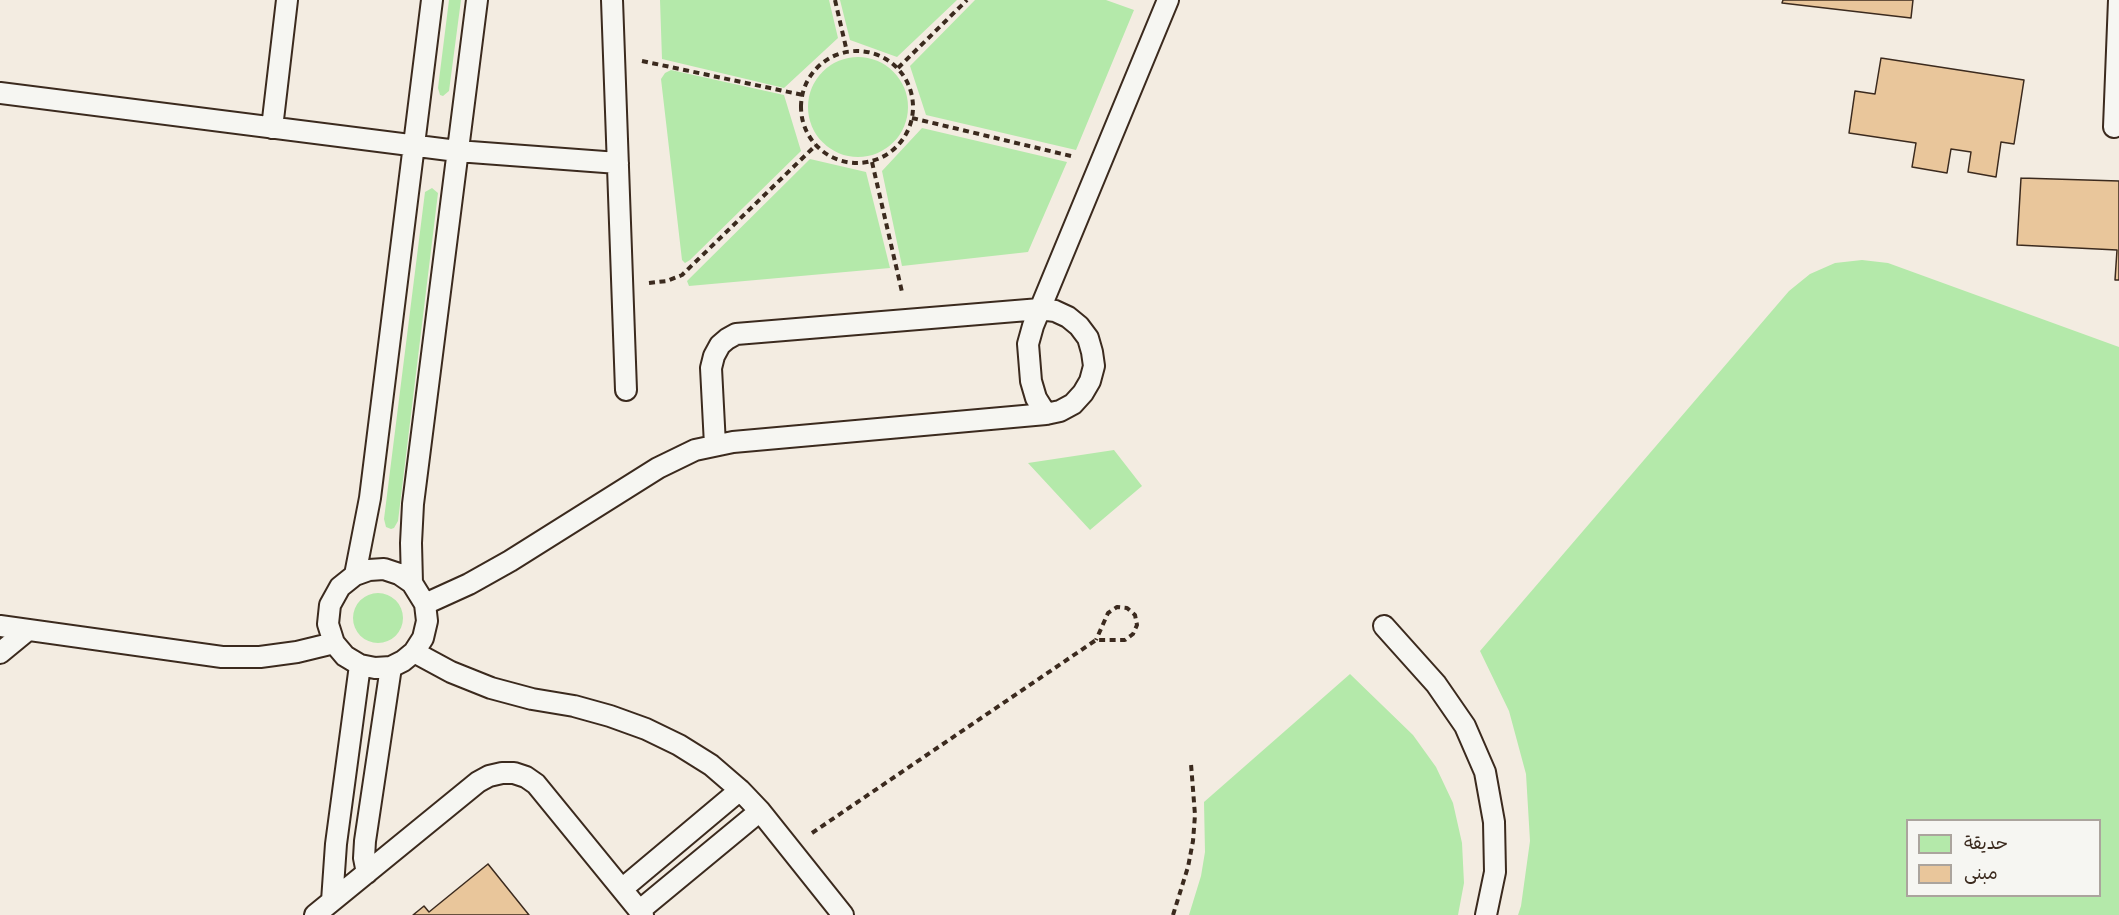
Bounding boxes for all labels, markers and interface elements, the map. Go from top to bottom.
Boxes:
legend [1906,819,2101,897]
text: حديقة [1964,832,2008,858]
text: مبنى [1964,862,1998,888]

